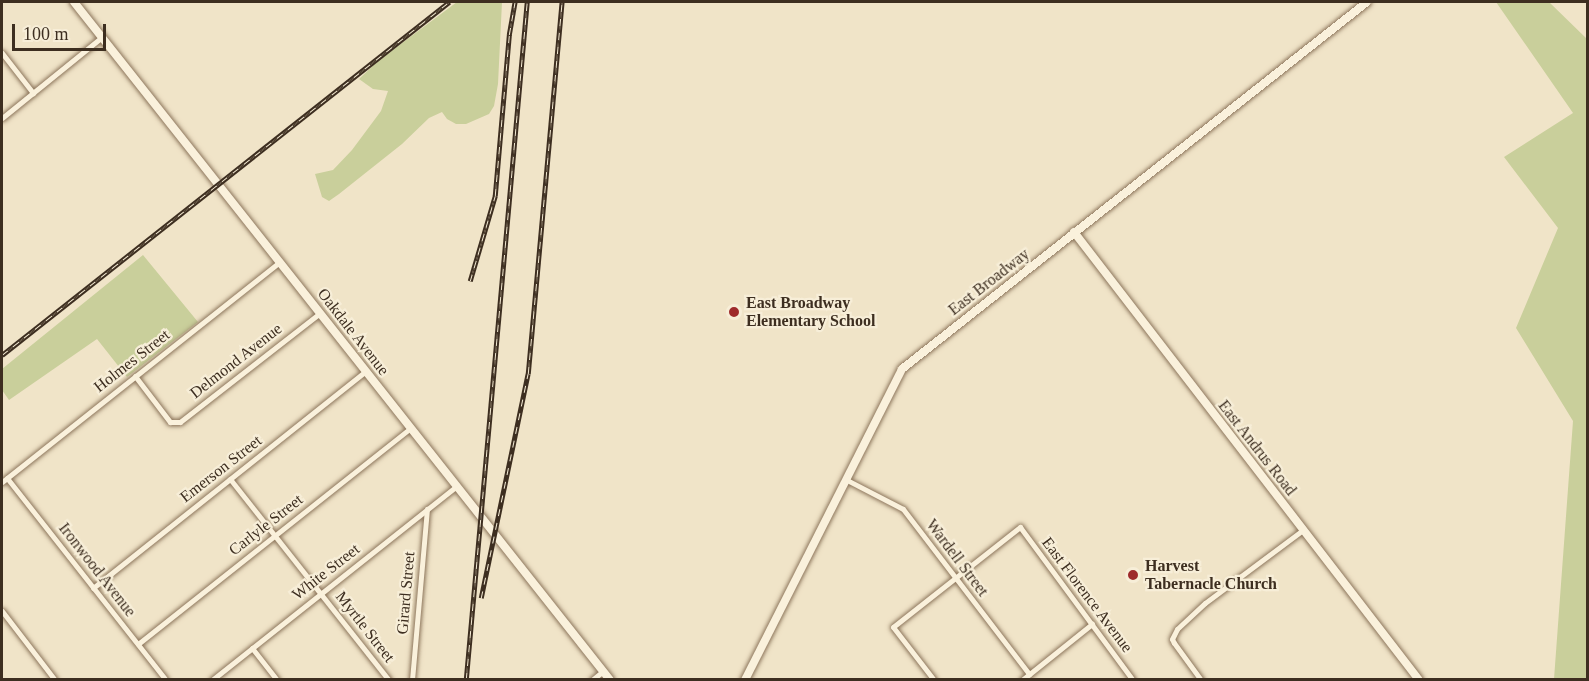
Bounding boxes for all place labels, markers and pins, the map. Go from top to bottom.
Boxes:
place label: East Broadway Elementary School [746,293,875,331]
marker: East Broadway Elementary School [727,305,741,319]
place label: Harvest Tabernacle Church [1145,556,1277,594]
marker: Harvest Tabernacle Church [1126,568,1140,582]

